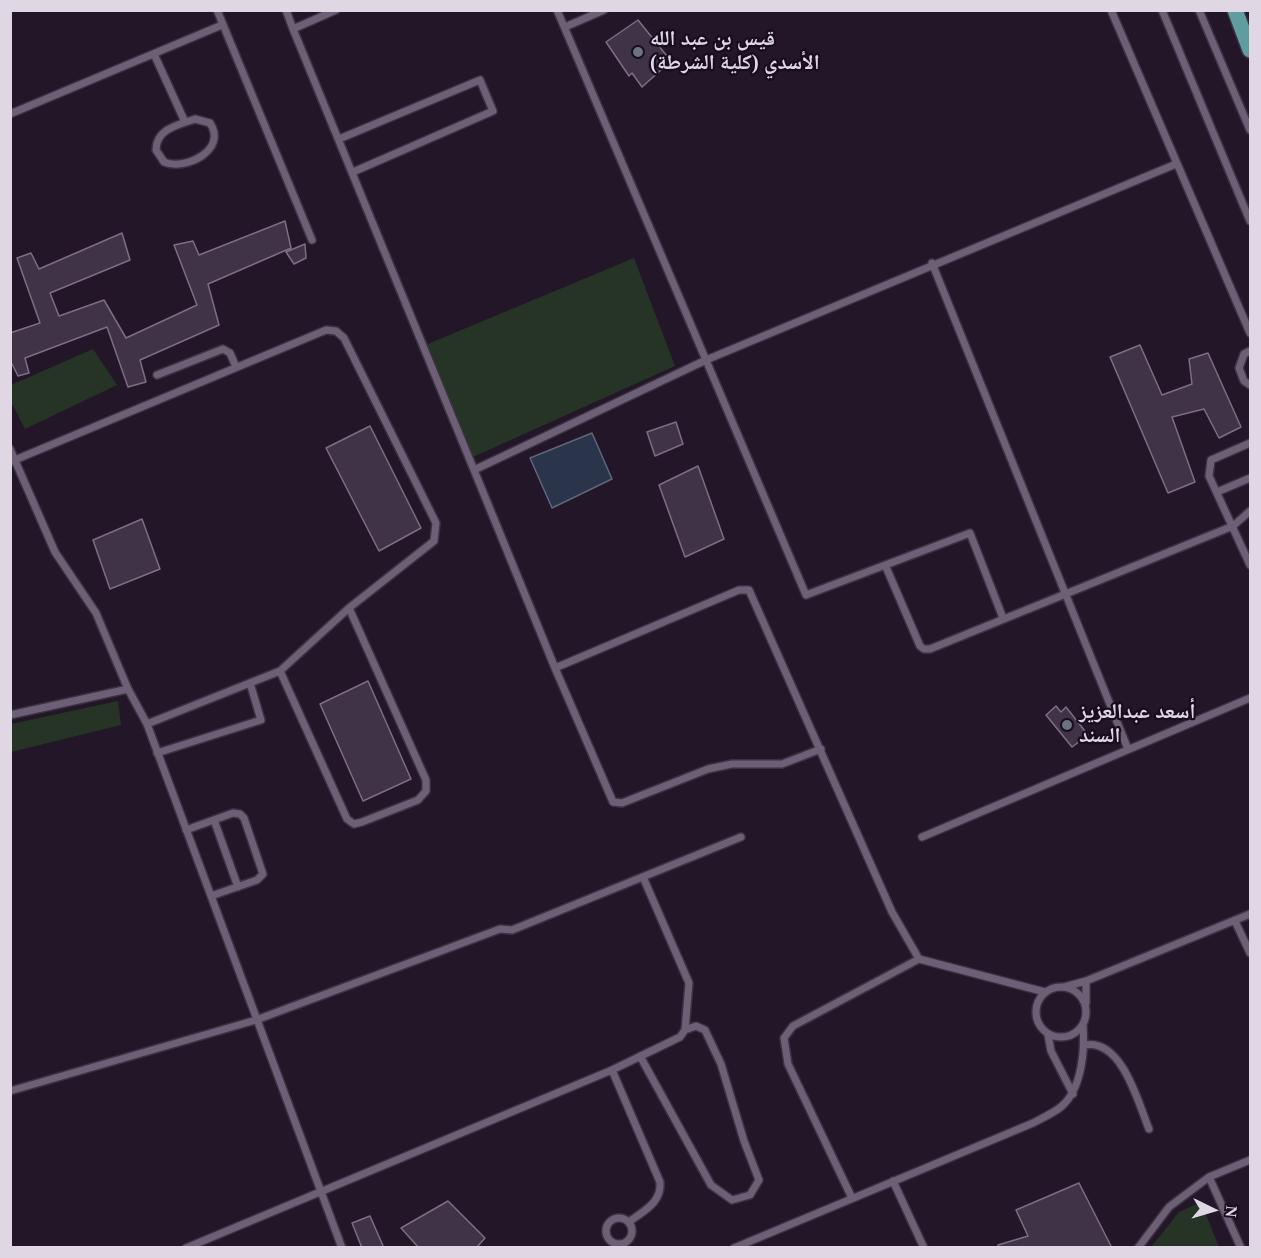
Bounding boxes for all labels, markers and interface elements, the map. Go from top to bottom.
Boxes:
place label: قيس بن عبد الله الأسدي (كلية الشرطة) [650,27,820,77]
marker: قيس بن عبد الله الأسدي (كلية الشرطة) [631,45,645,59]
place label: أسعد عبدالعزيز السند [1079,700,1195,750]
marker: أسعد عبدالعزيز السند [1060,718,1074,732]
north arrow [1183,1180,1243,1240]
text: N [1222,1205,1240,1218]

